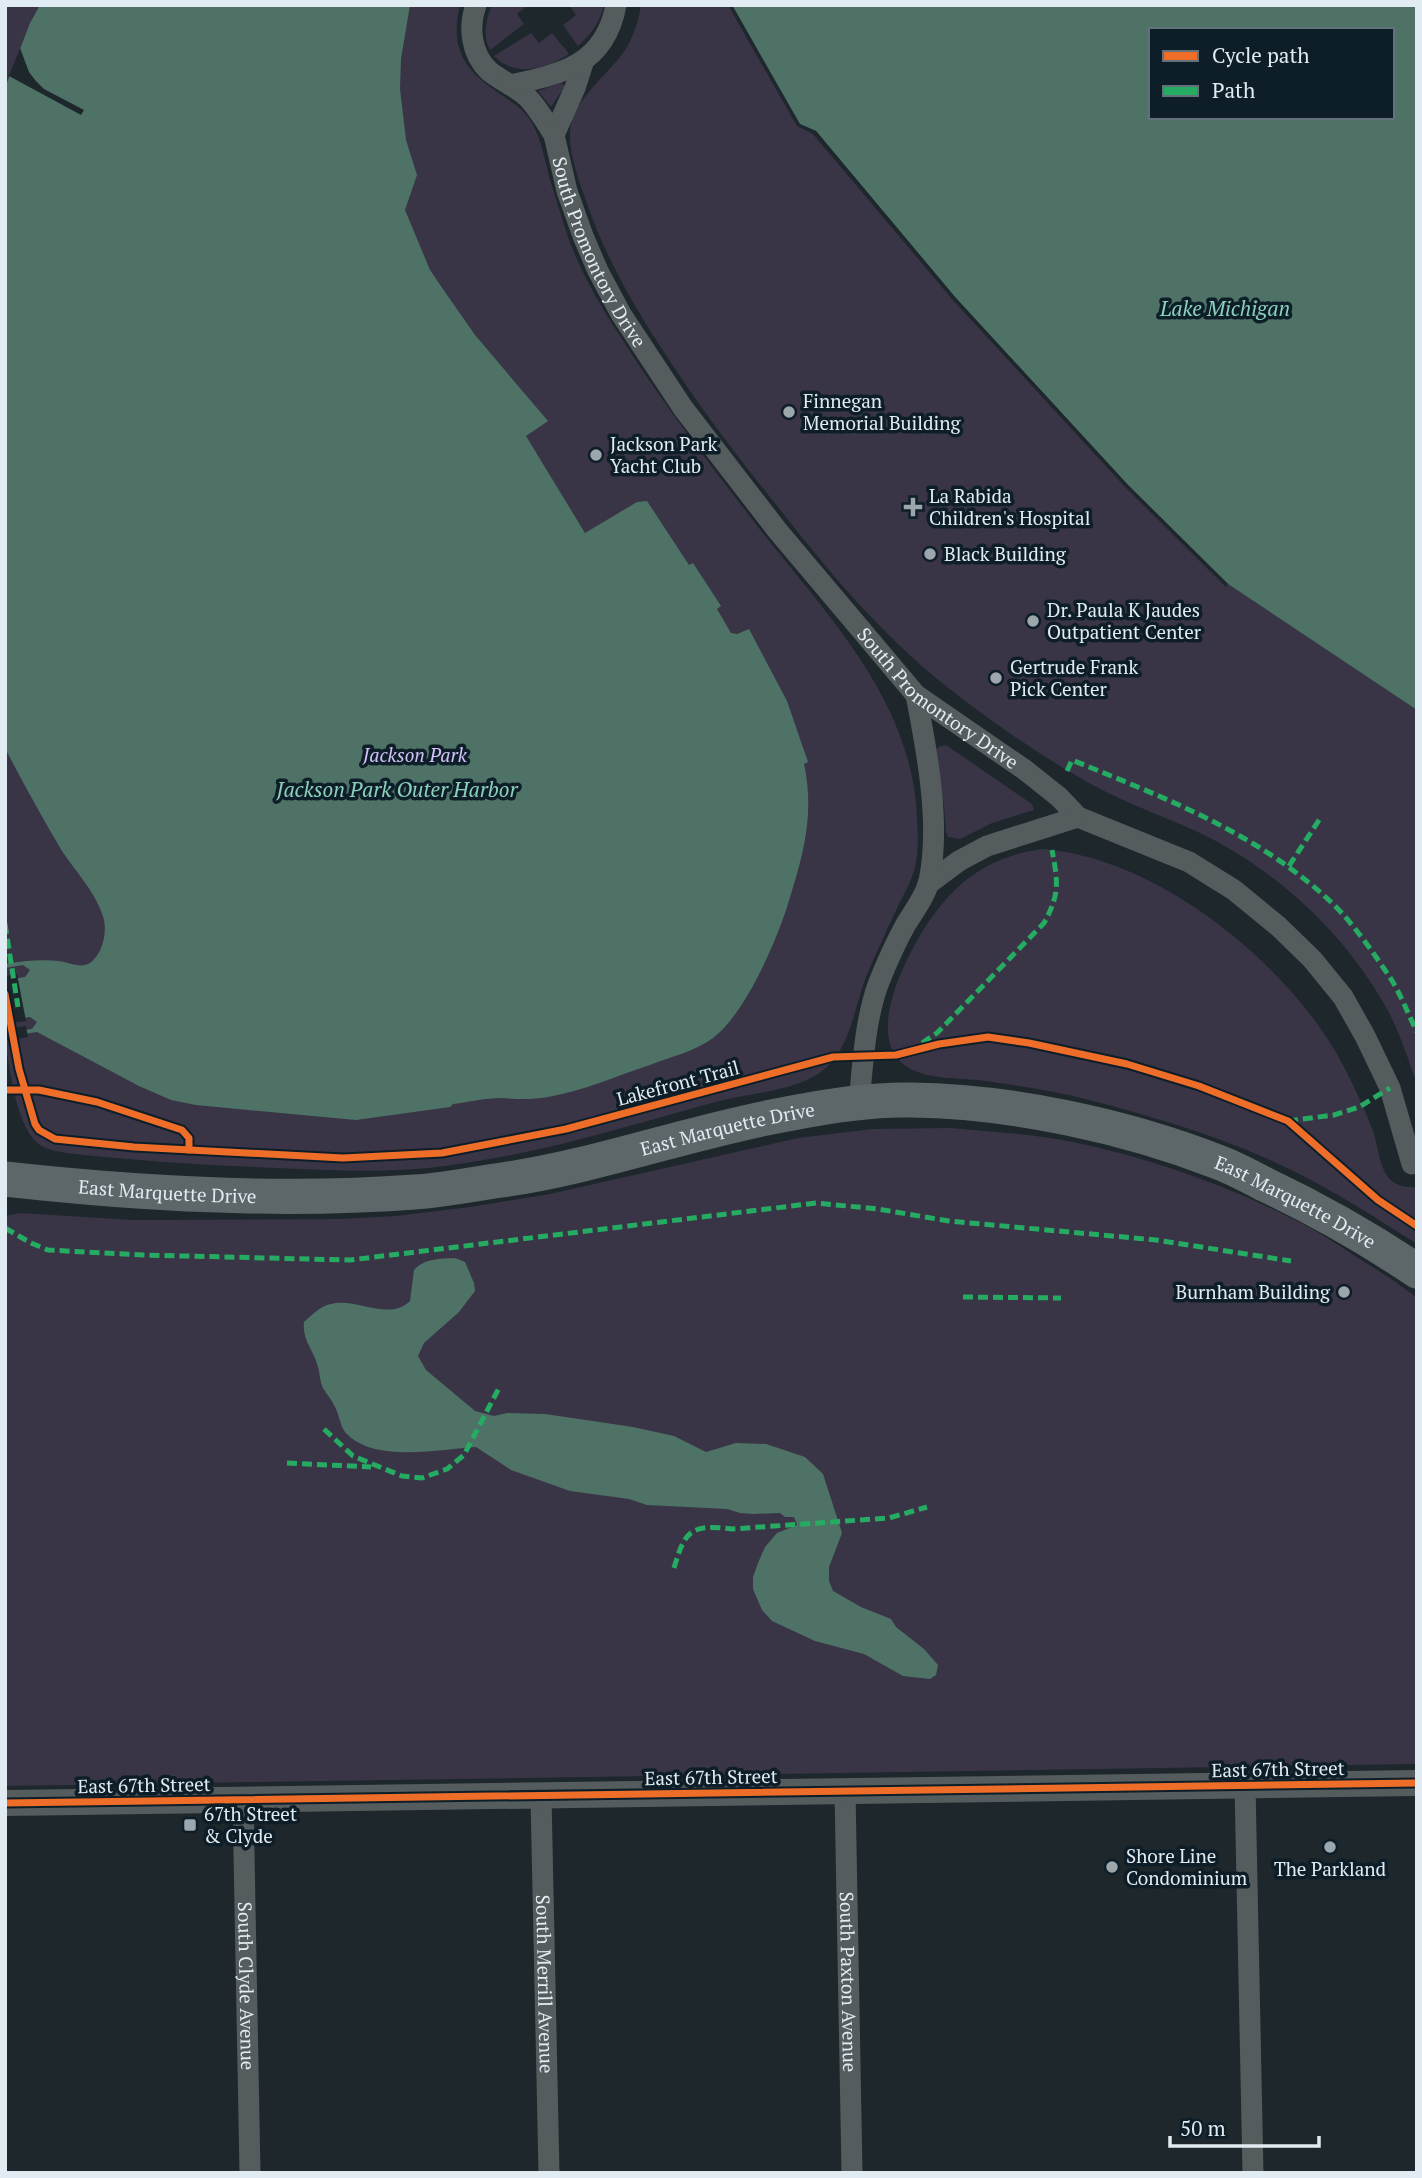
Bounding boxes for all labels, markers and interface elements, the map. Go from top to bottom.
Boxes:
legend [1149,28,1394,119]
text: Cycle path [1212,41,1310,69]
text: Path [1212,76,1255,104]
street label: South Promontory Drive [547,154,652,352]
water label: Lake Michigan [1159,294,1290,322]
place label: Finnegan Memorial Building [803,388,961,435]
marker: Finnegan Memorial Building [781,404,797,420]
place label: Jackson Park Yacht Club [610,431,718,478]
marker: Jackson Park Yacht Club [588,447,604,463]
place label: La Rabida Children's Hospital [929,483,1090,530]
marker: La Rabida Children's Hospital [903,497,923,517]
place label: Black Building [944,541,1067,566]
marker: Black Building [922,546,938,562]
place label: Dr. Paula K Jaudes Outpatient Center [1047,597,1202,644]
marker: Dr. Paula K Jaudes Outpatient Center [1025,613,1041,629]
street label: South Promontory Drive [852,622,1024,774]
place label: Gertrude Frank Pick Center [1010,654,1138,701]
marker: Gertrude Frank Pick Center [988,670,1004,686]
park label: Jackson Park [362,742,468,767]
water label: Jackson Park Outer Harbor [275,775,518,803]
street label: Lakefront Trail [614,1054,742,1111]
street label: East Marquette Drive [637,1096,817,1161]
street label: East Marquette Drive [1211,1149,1381,1254]
street label: East Marquette Drive [77,1173,257,1208]
place label: Burnham Building [1175,1279,1331,1304]
marker: Burnham Building [1336,1284,1352,1300]
street label: East 67th Street [1211,1755,1345,1782]
street label: East 67th Street [644,1763,778,1790]
street label: East 67th Street [77,1771,211,1798]
place label: 67th Street & Clyde [204,1801,297,1848]
marker: 67th Street & Clyde [182,1817,198,1833]
marker: The Parkland [1322,1839,1338,1855]
place label: Shore Line Condominium [1126,1843,1248,1890]
place label: The Parkland [1274,1856,1387,1881]
marker: Shore Line Condominium [1104,1859,1120,1875]
street label: South Paxton Avenue [835,1891,863,2072]
street label: South Merrill Avenue [531,1894,560,2074]
street label: South Clyde Avenue [233,1901,261,2071]
scale bar [1170,2104,1319,2148]
text: 50 m [1180,2114,1226,2142]

